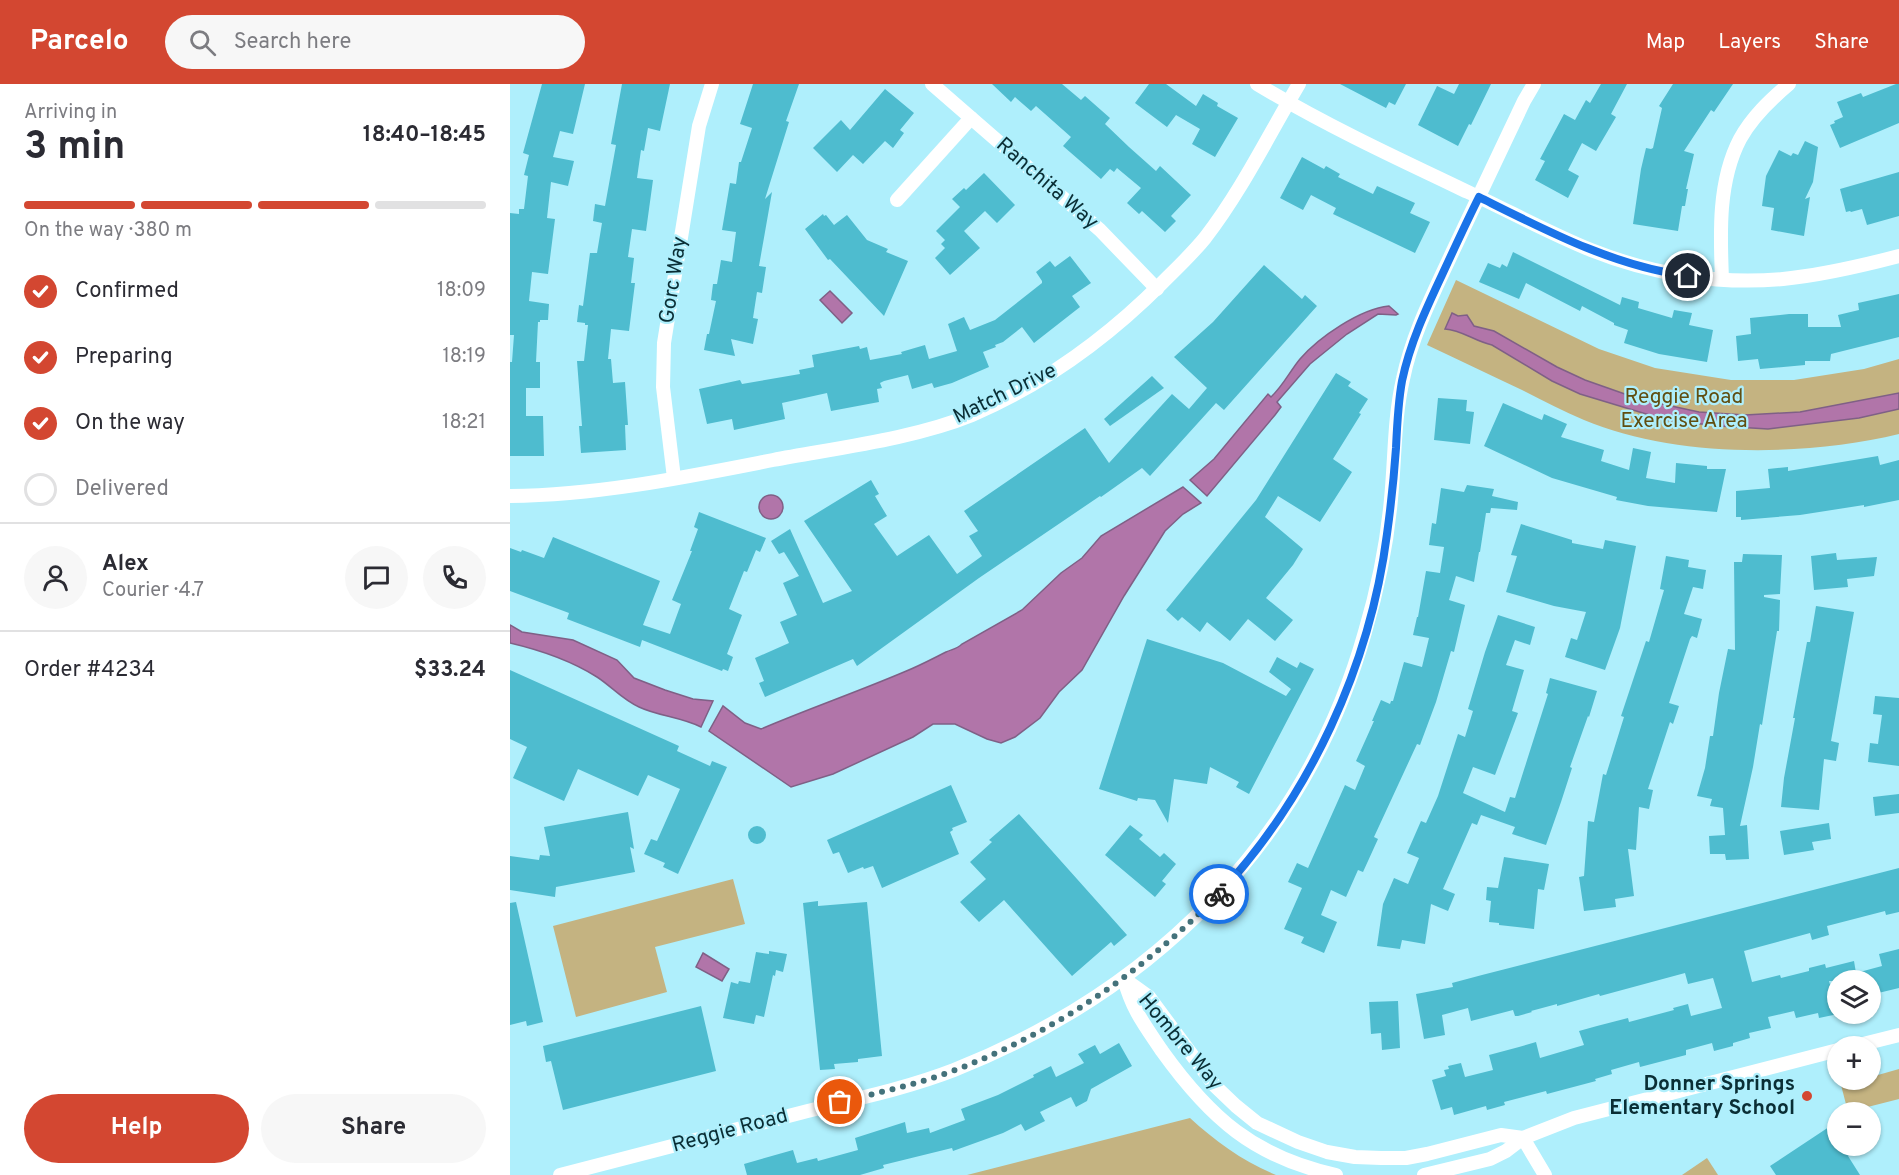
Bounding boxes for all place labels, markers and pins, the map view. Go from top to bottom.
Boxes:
pin [1662,250,1713,301]
place label: Donner Springs Elementary School [1609,1071,1795,1122]
pin [814,1076,865,1127]
marker: Donner Springs Elementary School [1800,1089,1814,1103]

